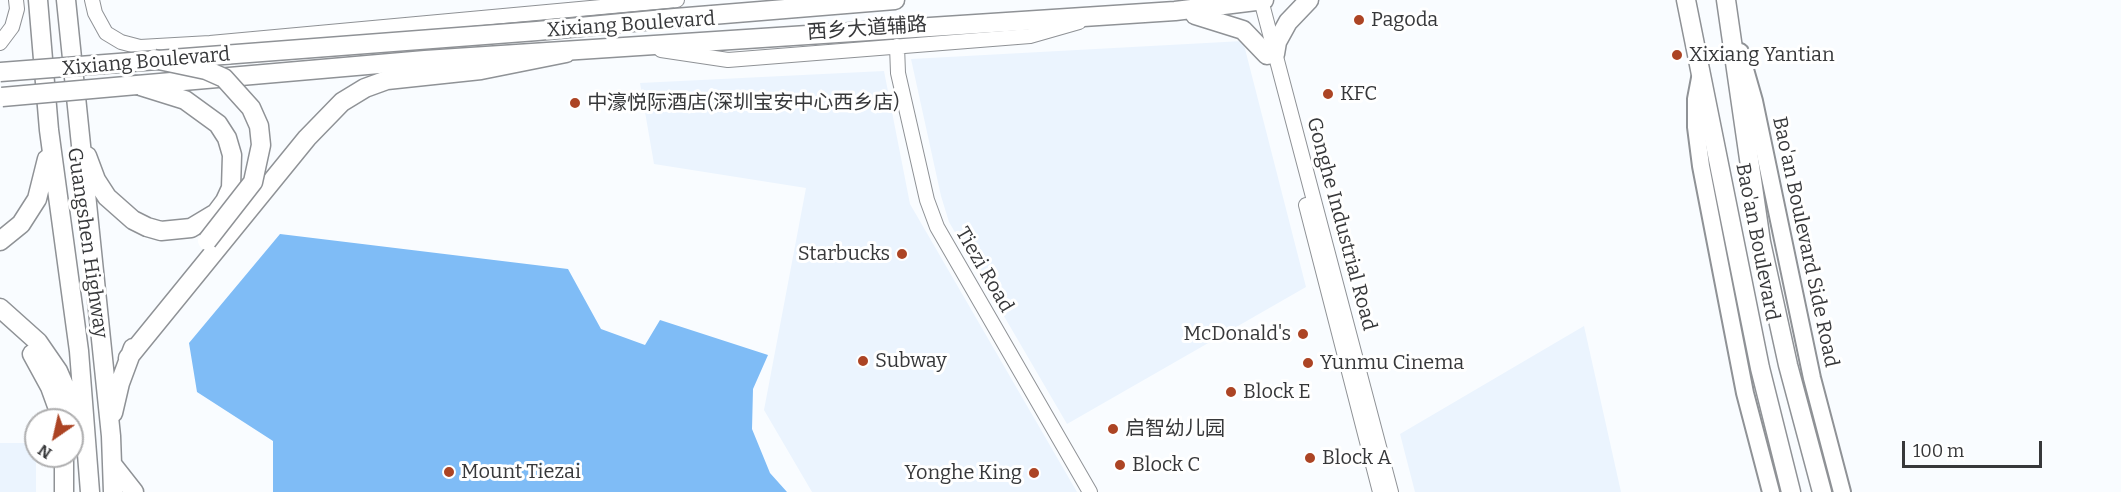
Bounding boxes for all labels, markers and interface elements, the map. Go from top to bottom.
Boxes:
street label: Xixiang Boulevard [546,7,716,43]
place label: Pagoda [1371,8,1438,32]
street label: 西乡大道辅路 [806,13,928,45]
marker: Pagoda [1352,13,1366,27]
street label: Xixiang Boulevard [61,43,231,81]
place label: Xixiang Yantian [1689,43,1835,67]
marker: Xixiang Yantian [1670,48,1684,62]
place label: KFC [1340,82,1377,106]
marker: KFC [1321,87,1335,101]
place label: 中濠悦际酒店(深圳宝安中心西乡店) [587,91,899,115]
marker: 中濠悦际酒店(深圳宝安中心西乡店) [568,96,582,110]
street label: Gonghe Industrial Road [1301,115,1381,333]
street label: Bao'an Boulevard Side Road [1767,115,1843,369]
street label: Guangshen Highway [62,146,112,340]
street label: Bao'an Boulevard [1730,161,1784,323]
street label: Tiezi Road [950,223,1018,317]
place label: Starbucks [798,242,890,266]
marker: Starbucks [895,247,909,261]
place label: McDonald's [1184,322,1291,346]
marker: McDonald's [1296,327,1310,341]
place label: Subway [875,349,947,373]
place label: Yunmu Cinema [1320,351,1464,375]
marker: Subway [856,354,870,368]
marker: Yunmu Cinema [1301,356,1315,370]
place label: Block E [1243,380,1311,404]
marker: Block E [1224,385,1238,399]
north arrow [24,408,84,468]
place label: 启智幼儿园 [1125,417,1225,441]
marker: 启智幼儿园 [1106,422,1120,436]
scale bar [1905,429,2044,467]
text: N [34,440,55,463]
text: 100 m [1913,440,1964,462]
place label: Block A [1322,446,1391,470]
marker: Block A [1303,451,1317,465]
place label: Block C [1132,453,1200,477]
marker: Block C [1113,458,1127,472]
place label: Mount Tiezai [461,460,581,484]
place label: Yonghe King [905,461,1022,485]
marker: Mount Tiezai [442,465,456,479]
marker: Yonghe King [1027,466,1041,480]

